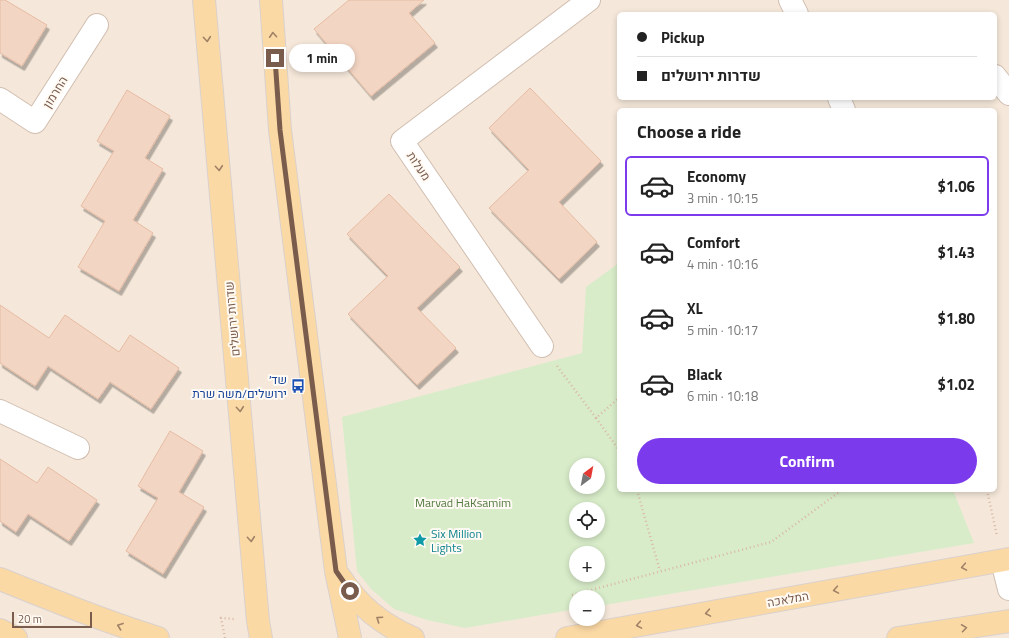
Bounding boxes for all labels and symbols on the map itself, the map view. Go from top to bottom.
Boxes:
one-way arrow [269,32,278,38]
one-way arrow [203,36,212,42]
callout: 1 min [289,44,355,72]
route end [266,49,284,67]
street label: החרמון [38,72,72,112]
street label: מעלות [402,148,436,184]
one-way arrow [214,165,223,171]
street label: שדרות ירושלים [219,281,245,357]
place label: שד׳ ירושלים/משה שרת [192,370,287,403]
bus stop icon: שד׳ ירושלים/משה שרת [290,378,306,394]
one-way arrow [235,406,244,412]
north arrow [569,458,605,494]
park label: Marvad HaKsamim [415,493,511,512]
place label: Six Million Lights [431,524,482,557]
place icon: Six Million Lights [412,532,428,548]
one-way arrow [246,536,255,542]
one-way arrow [961,563,967,571]
route start [341,582,359,600]
one-way arrow [833,585,839,594]
street label: המלאכה [766,586,810,612]
one-way arrow [705,608,711,617]
scale bar [12,610,92,629]
one-way arrow [377,617,384,624]
one-way arrow [636,620,643,629]
one-way arrow [117,622,124,631]
one-way arrow [961,624,967,633]

